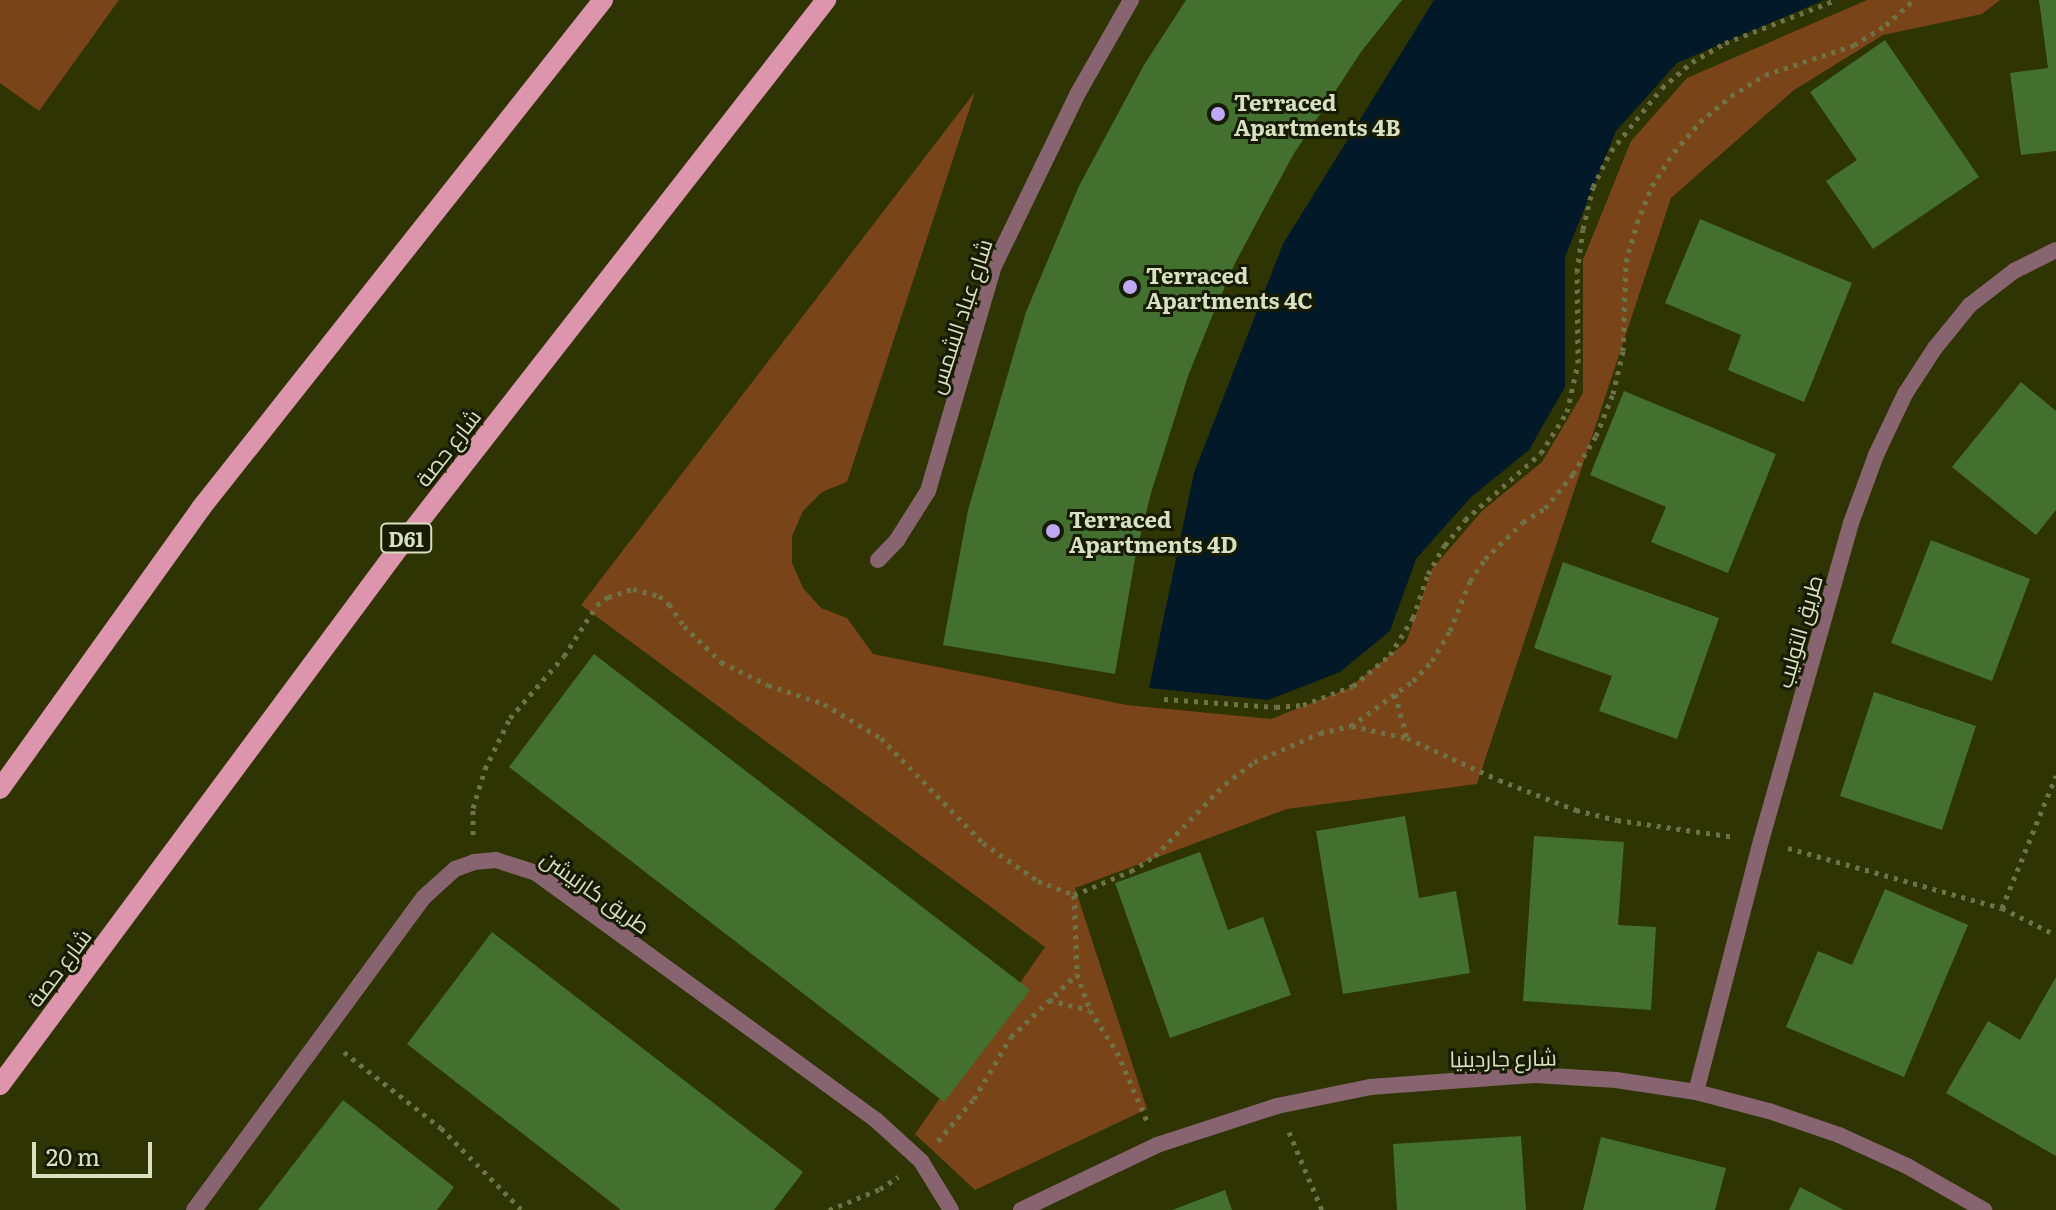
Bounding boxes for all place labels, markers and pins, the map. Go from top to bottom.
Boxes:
place label: Terraced Apartments 4B [1234,88,1400,140]
marker: Terraced Apartments 4B [1209,105,1227,123]
place label: Terraced Apartments 4C [1146,261,1313,312]
marker: Terraced Apartments 4C [1121,278,1139,296]
place label: Terraced Apartments 4D [1069,505,1237,556]
marker: Terraced Apartments 4D [1044,522,1062,540]

